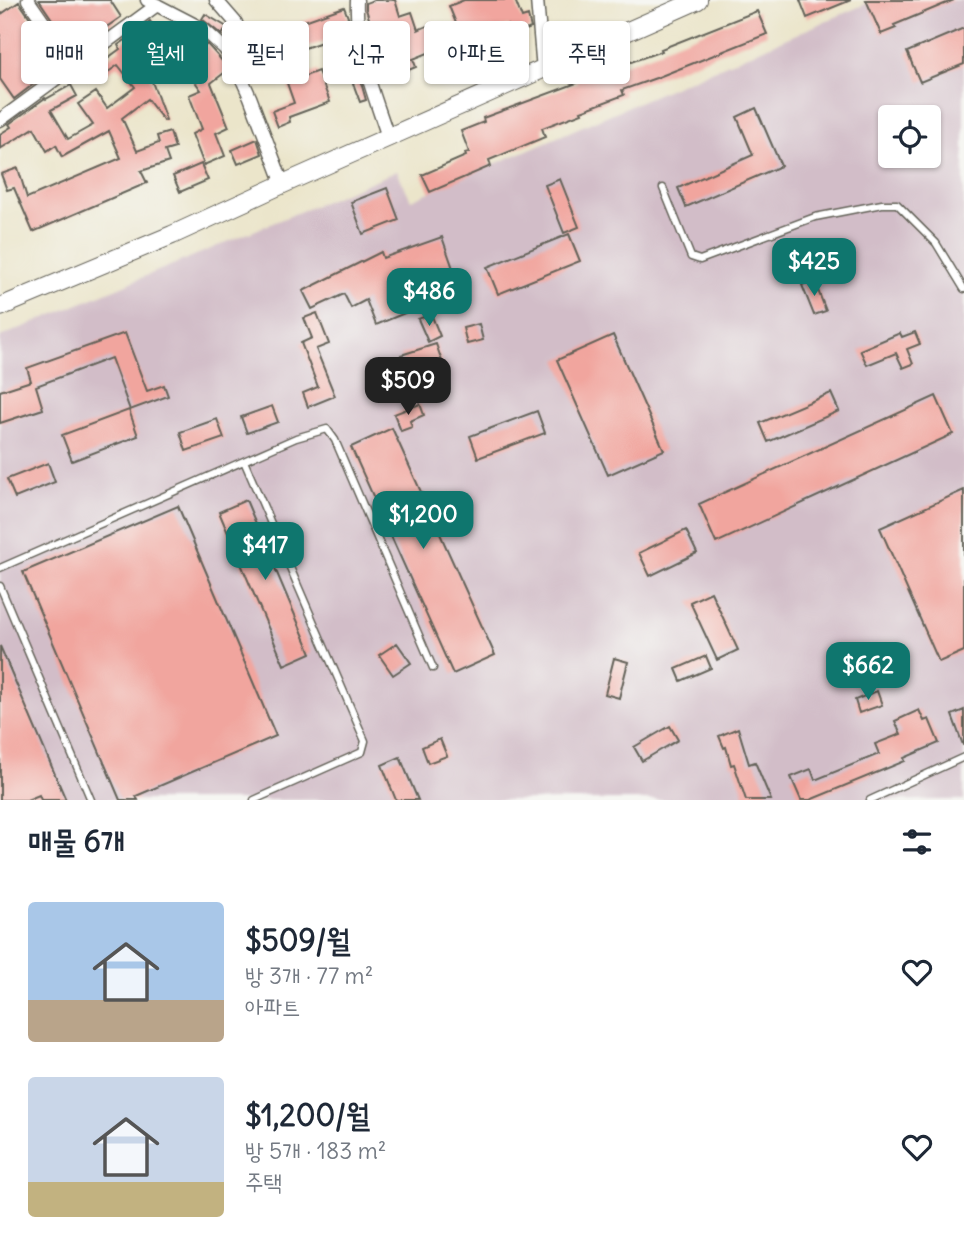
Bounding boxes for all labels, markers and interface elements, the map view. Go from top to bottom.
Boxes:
chip: 매매 [21,21,108,84]
chip: 월세 [122,21,208,84]
chip: 필터 [222,21,309,84]
chip: 신규 [323,21,410,84]
chip: 아파트 [424,21,529,84]
chip: 주택 [543,21,630,84]
map controls [878,105,941,168]
button: locate [878,105,941,168]
pin: $425 [773,238,855,298]
text: $425 [788,246,840,275]
pin: $486 [388,268,470,328]
text: $486 [403,276,455,305]
pin: $509 [367,358,449,417]
text: $509 [381,365,435,394]
pin: $1,200 [366,491,480,551]
text: $1,200 [388,499,458,528]
pin: $417 [224,522,306,582]
text: $417 [242,530,288,559]
pin: $662 [827,642,909,702]
text: $662 [842,650,894,679]
text: 매물 6개 [28,822,125,860]
icon: filters [898,823,936,861]
text: $509/월 [245,921,350,959]
icon: home [84,930,168,1014]
icon: heart [898,953,936,991]
text: 방 3개 · 77 m² [245,961,373,990]
text: 아파트 [245,992,301,1021]
text: $1,200/월 [245,1096,370,1134]
icon: home [84,1105,168,1189]
icon: heart [898,1128,936,1166]
text: 방 5개 · 183 m² [245,1136,386,1165]
text: 주택 [245,1167,282,1196]

